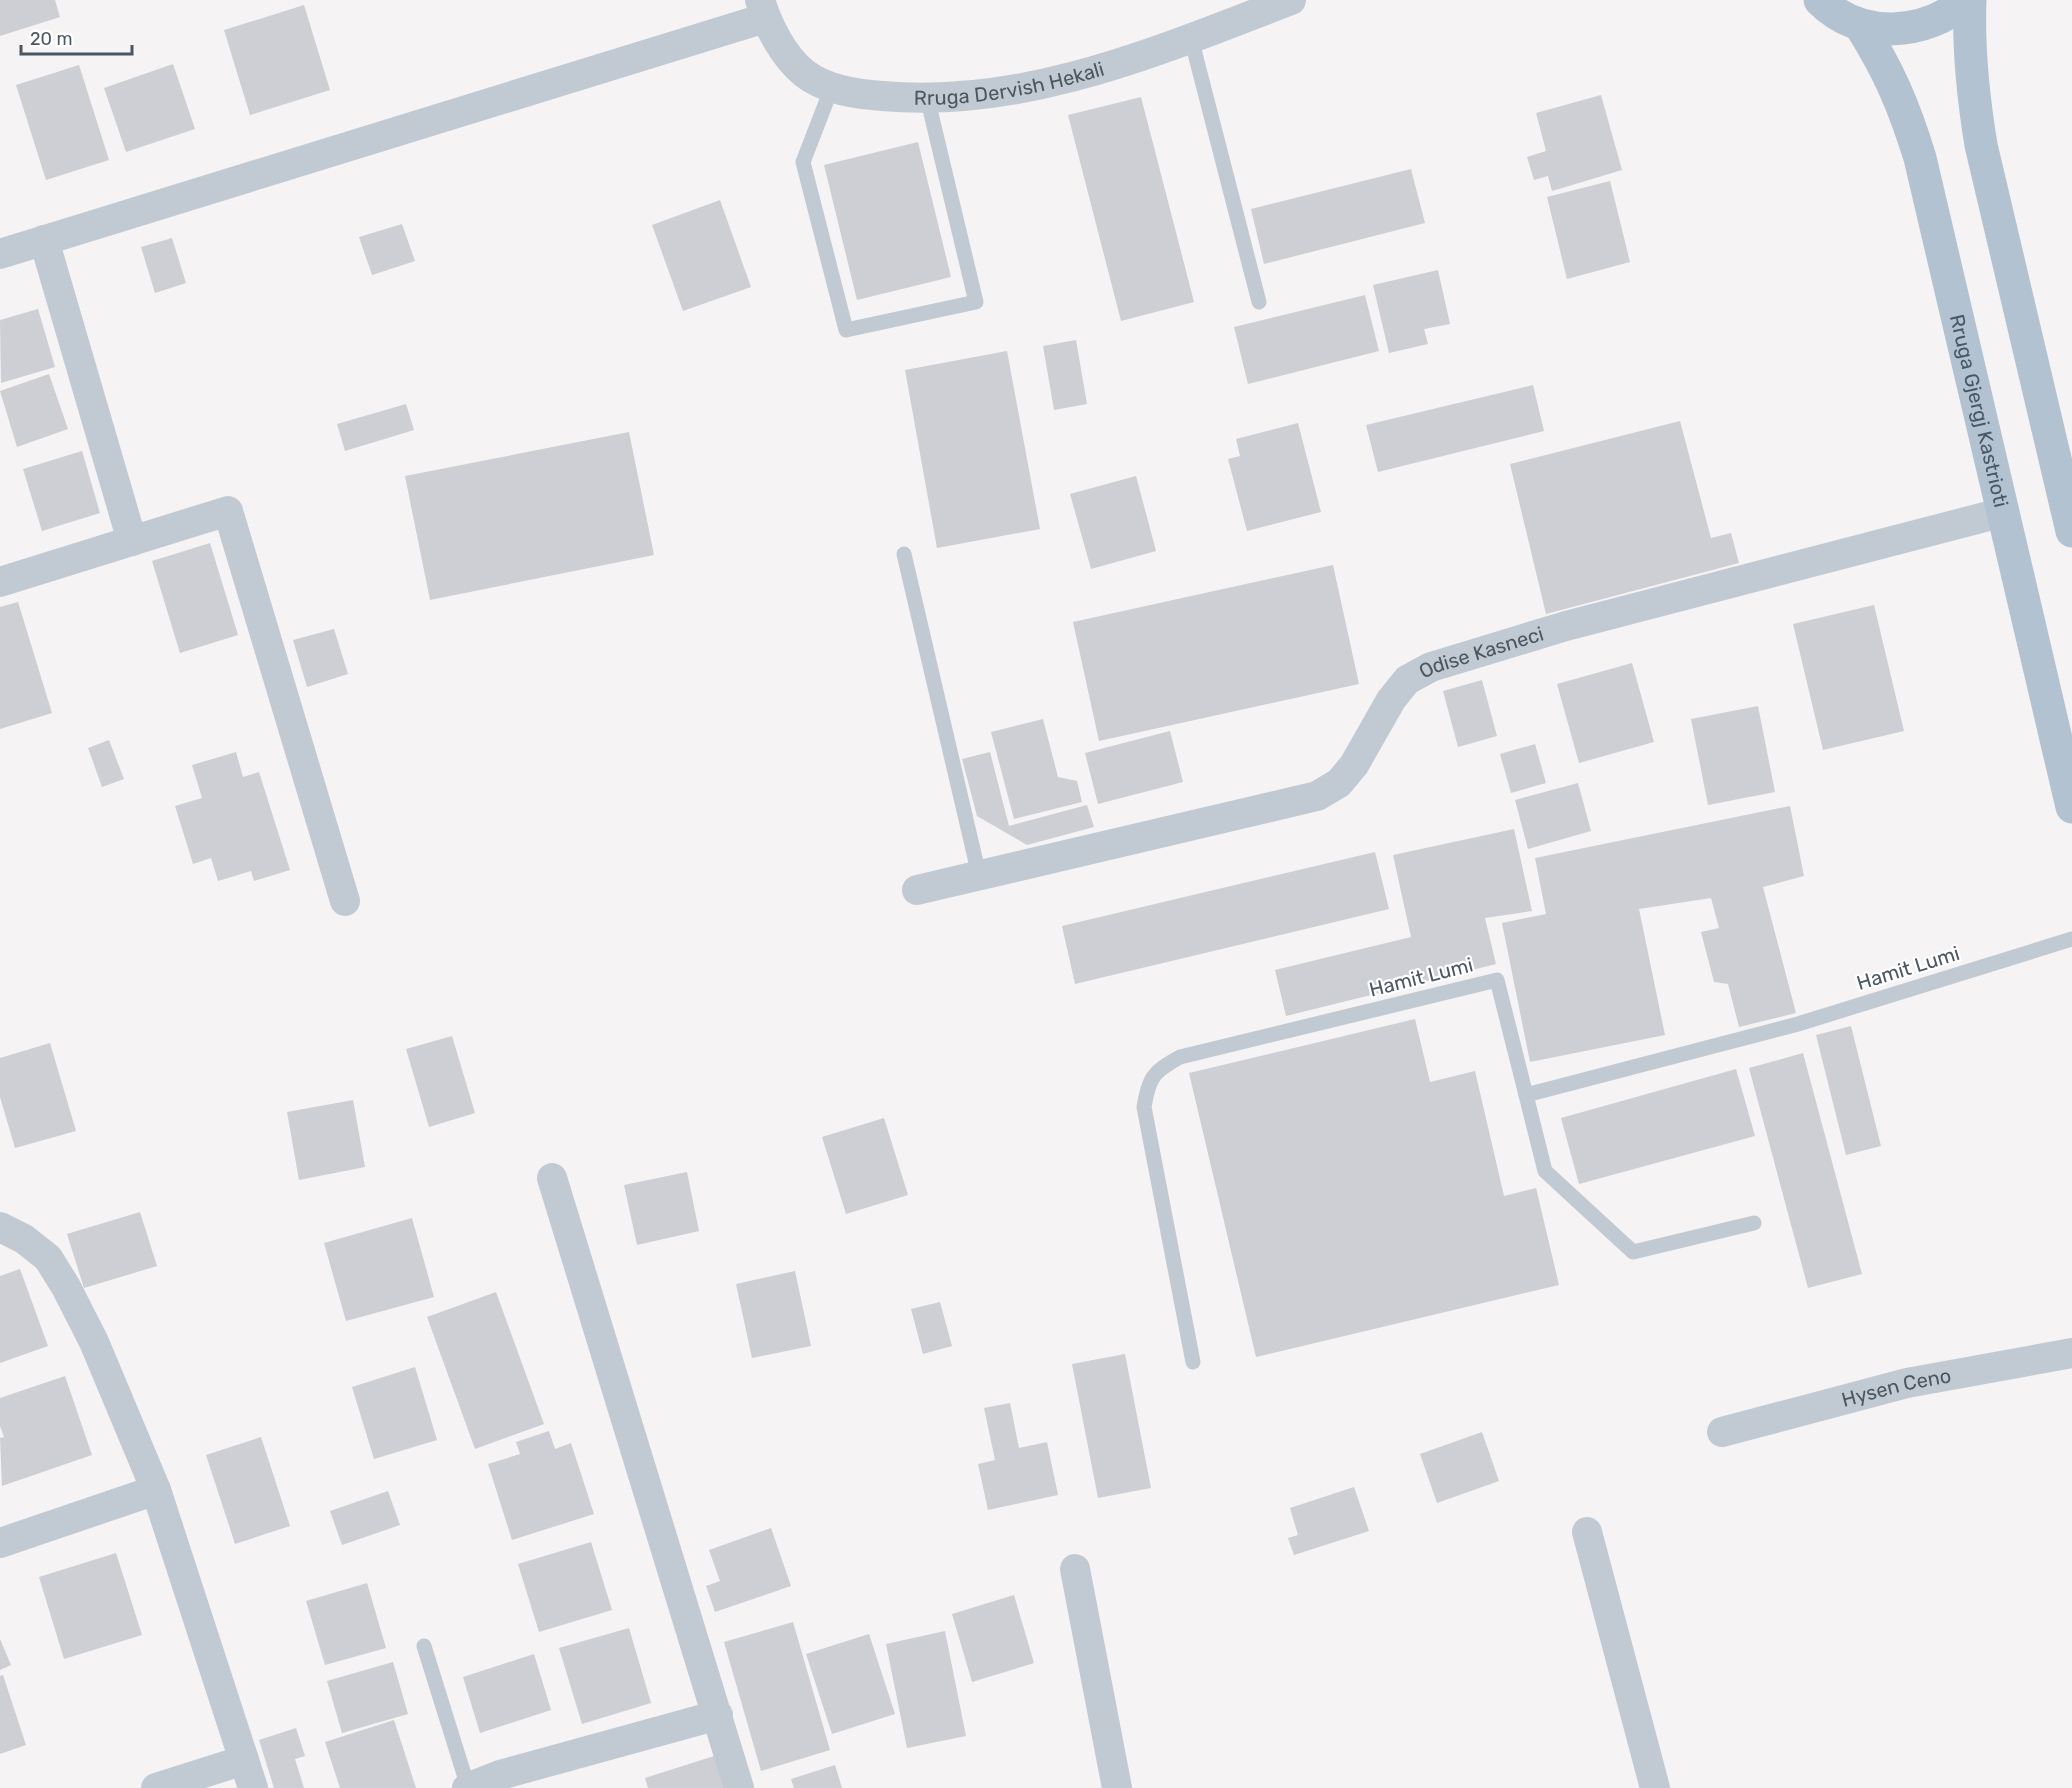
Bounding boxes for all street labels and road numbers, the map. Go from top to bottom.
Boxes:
street label: Rruga Dervish Hekali [914,57,1107,110]
street label: Rruga Gjergj Kastrioti [1945,312,2013,510]
street label: Odise Kasneci [1415,622,1546,683]
street label: Hamit Lumi [1854,941,1962,995]
street label: Hamit Lumi [1367,953,1475,1001]
street label: Hysen Ceno [1839,1363,1953,1412]

